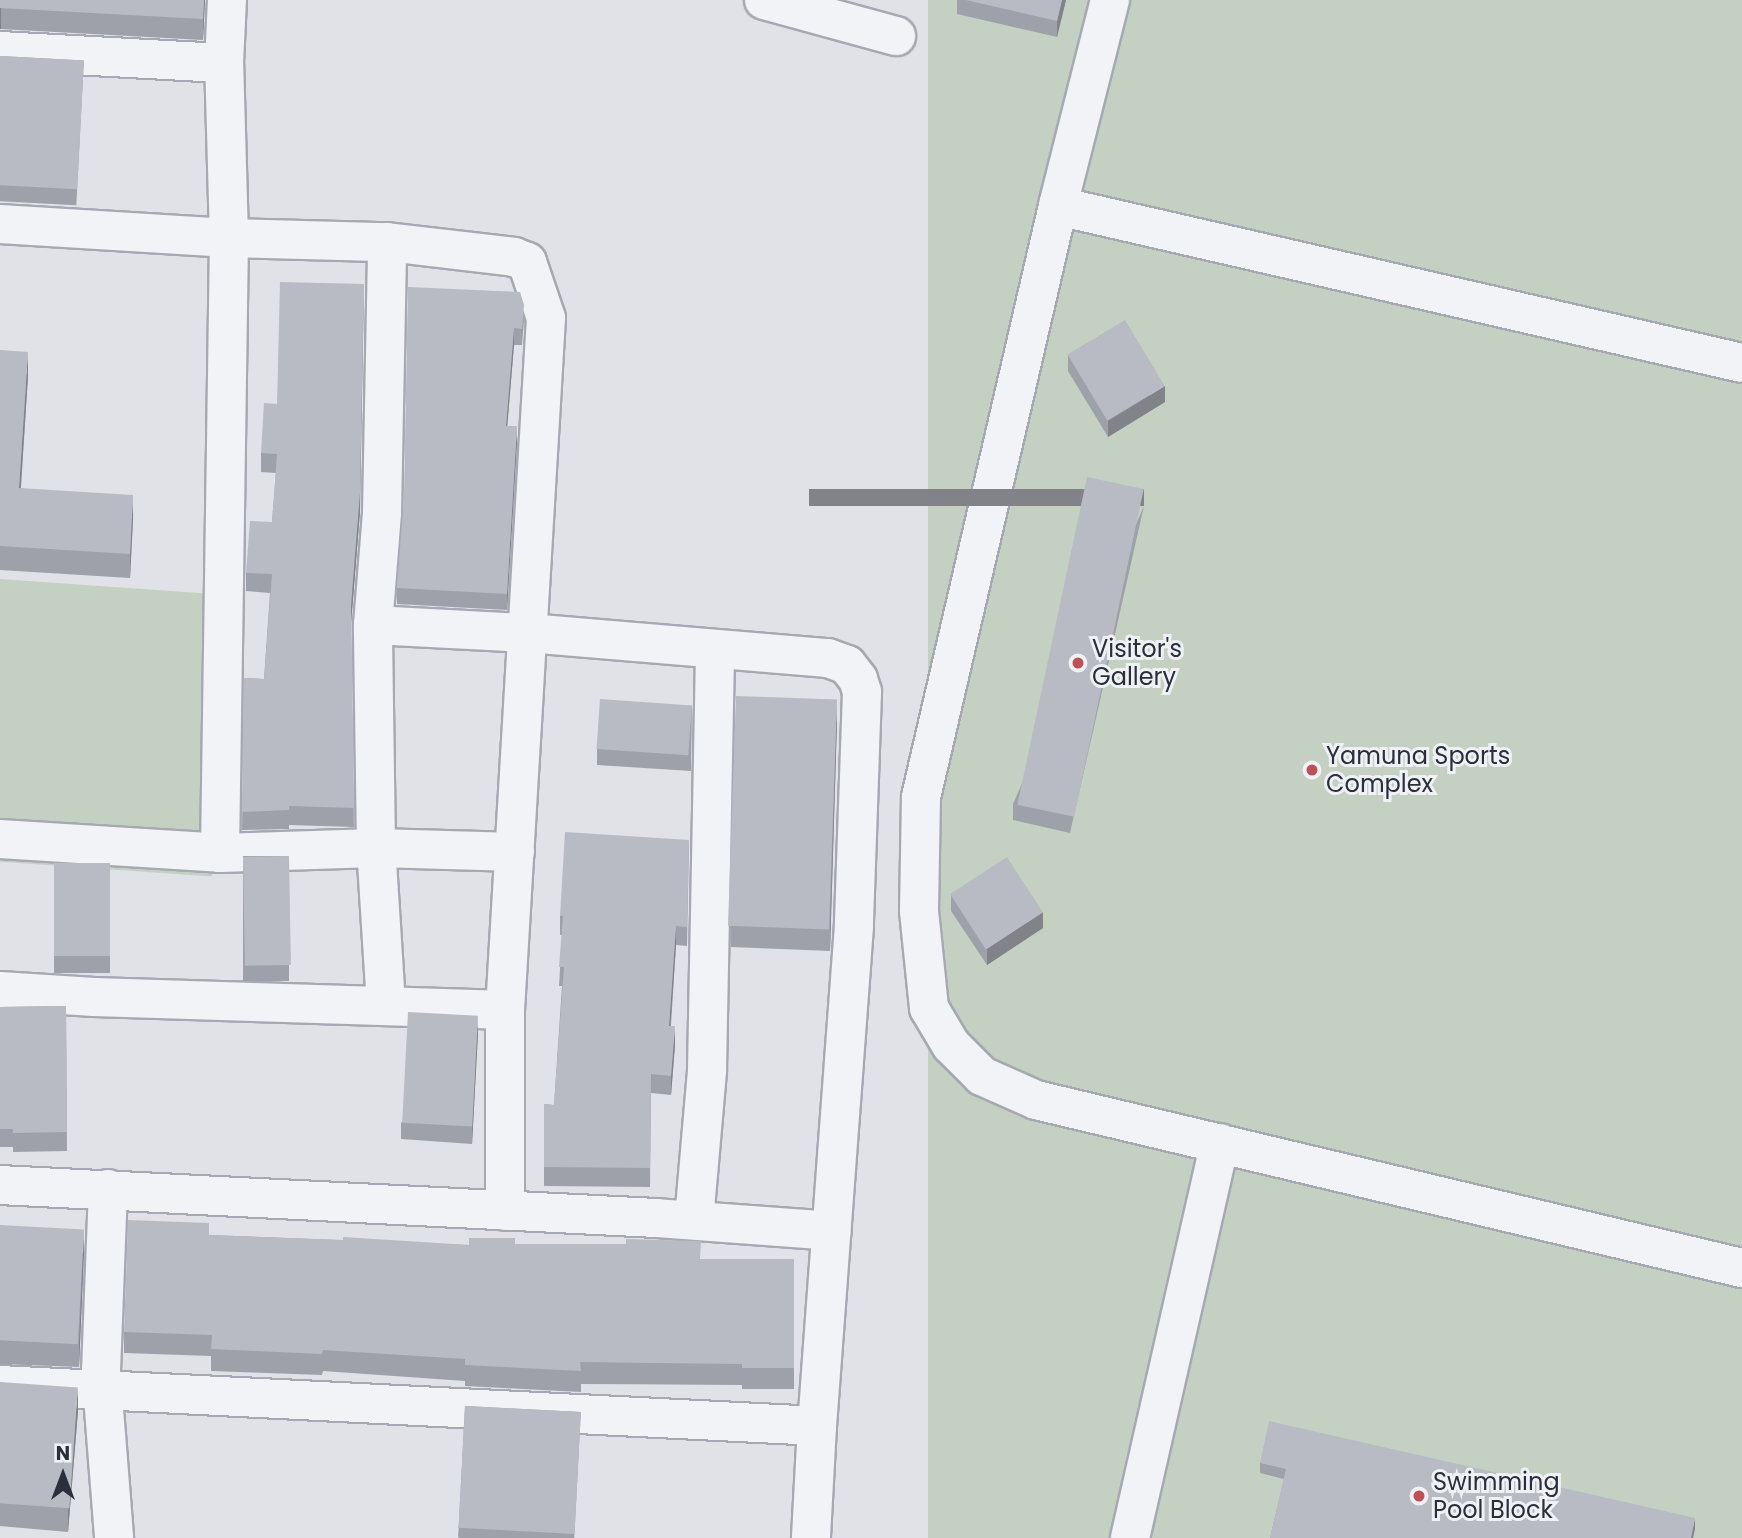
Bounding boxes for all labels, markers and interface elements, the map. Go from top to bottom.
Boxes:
place label: Visitor's Gallery [1092,635,1182,691]
marker: Visitor's Gallery [1070,655,1086,671]
place label: Yamuna Sports Complex [1326,742,1510,798]
marker: Yamuna Sports Complex [1304,762,1320,778]
north arrow [28,1440,98,1510]
text: N [56,1440,70,1467]
place label: Swimming Pool Block [1433,1468,1560,1524]
marker: Swimming Pool Block [1411,1488,1427,1504]

